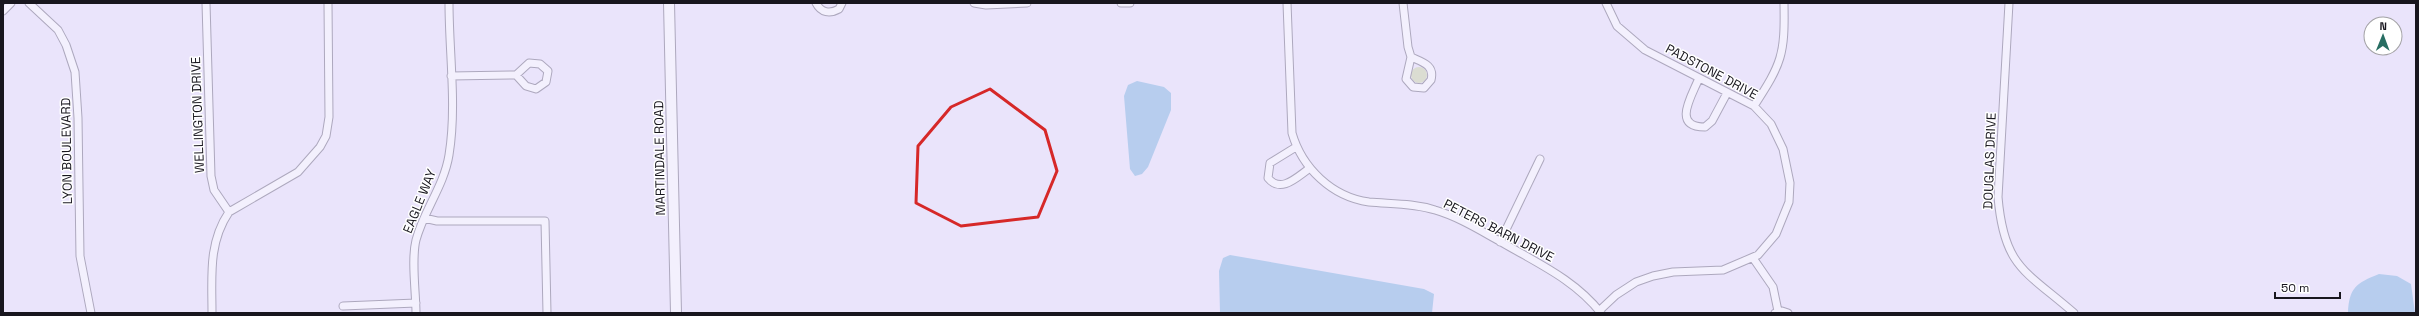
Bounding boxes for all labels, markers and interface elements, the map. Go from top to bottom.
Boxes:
north arrow [2363,16,2403,56]
text: N [2379,19,2387,33]
street label: PADSTONE DRIVE [1663,40,1761,103]
street label: WELLINGTON DRIVE [187,57,208,173]
street label: LYON BOULEVARD [57,98,76,204]
street label: MARTINDALE ROAD [650,100,669,216]
street label: DOUGLAS DRIVE [1979,113,2000,210]
street label: EAGLE WAY [399,167,440,236]
street label: PETERS BARN DRIVE [1441,195,1557,266]
scale bar [2275,274,2340,300]
text: 50 m [2281,280,2309,296]

